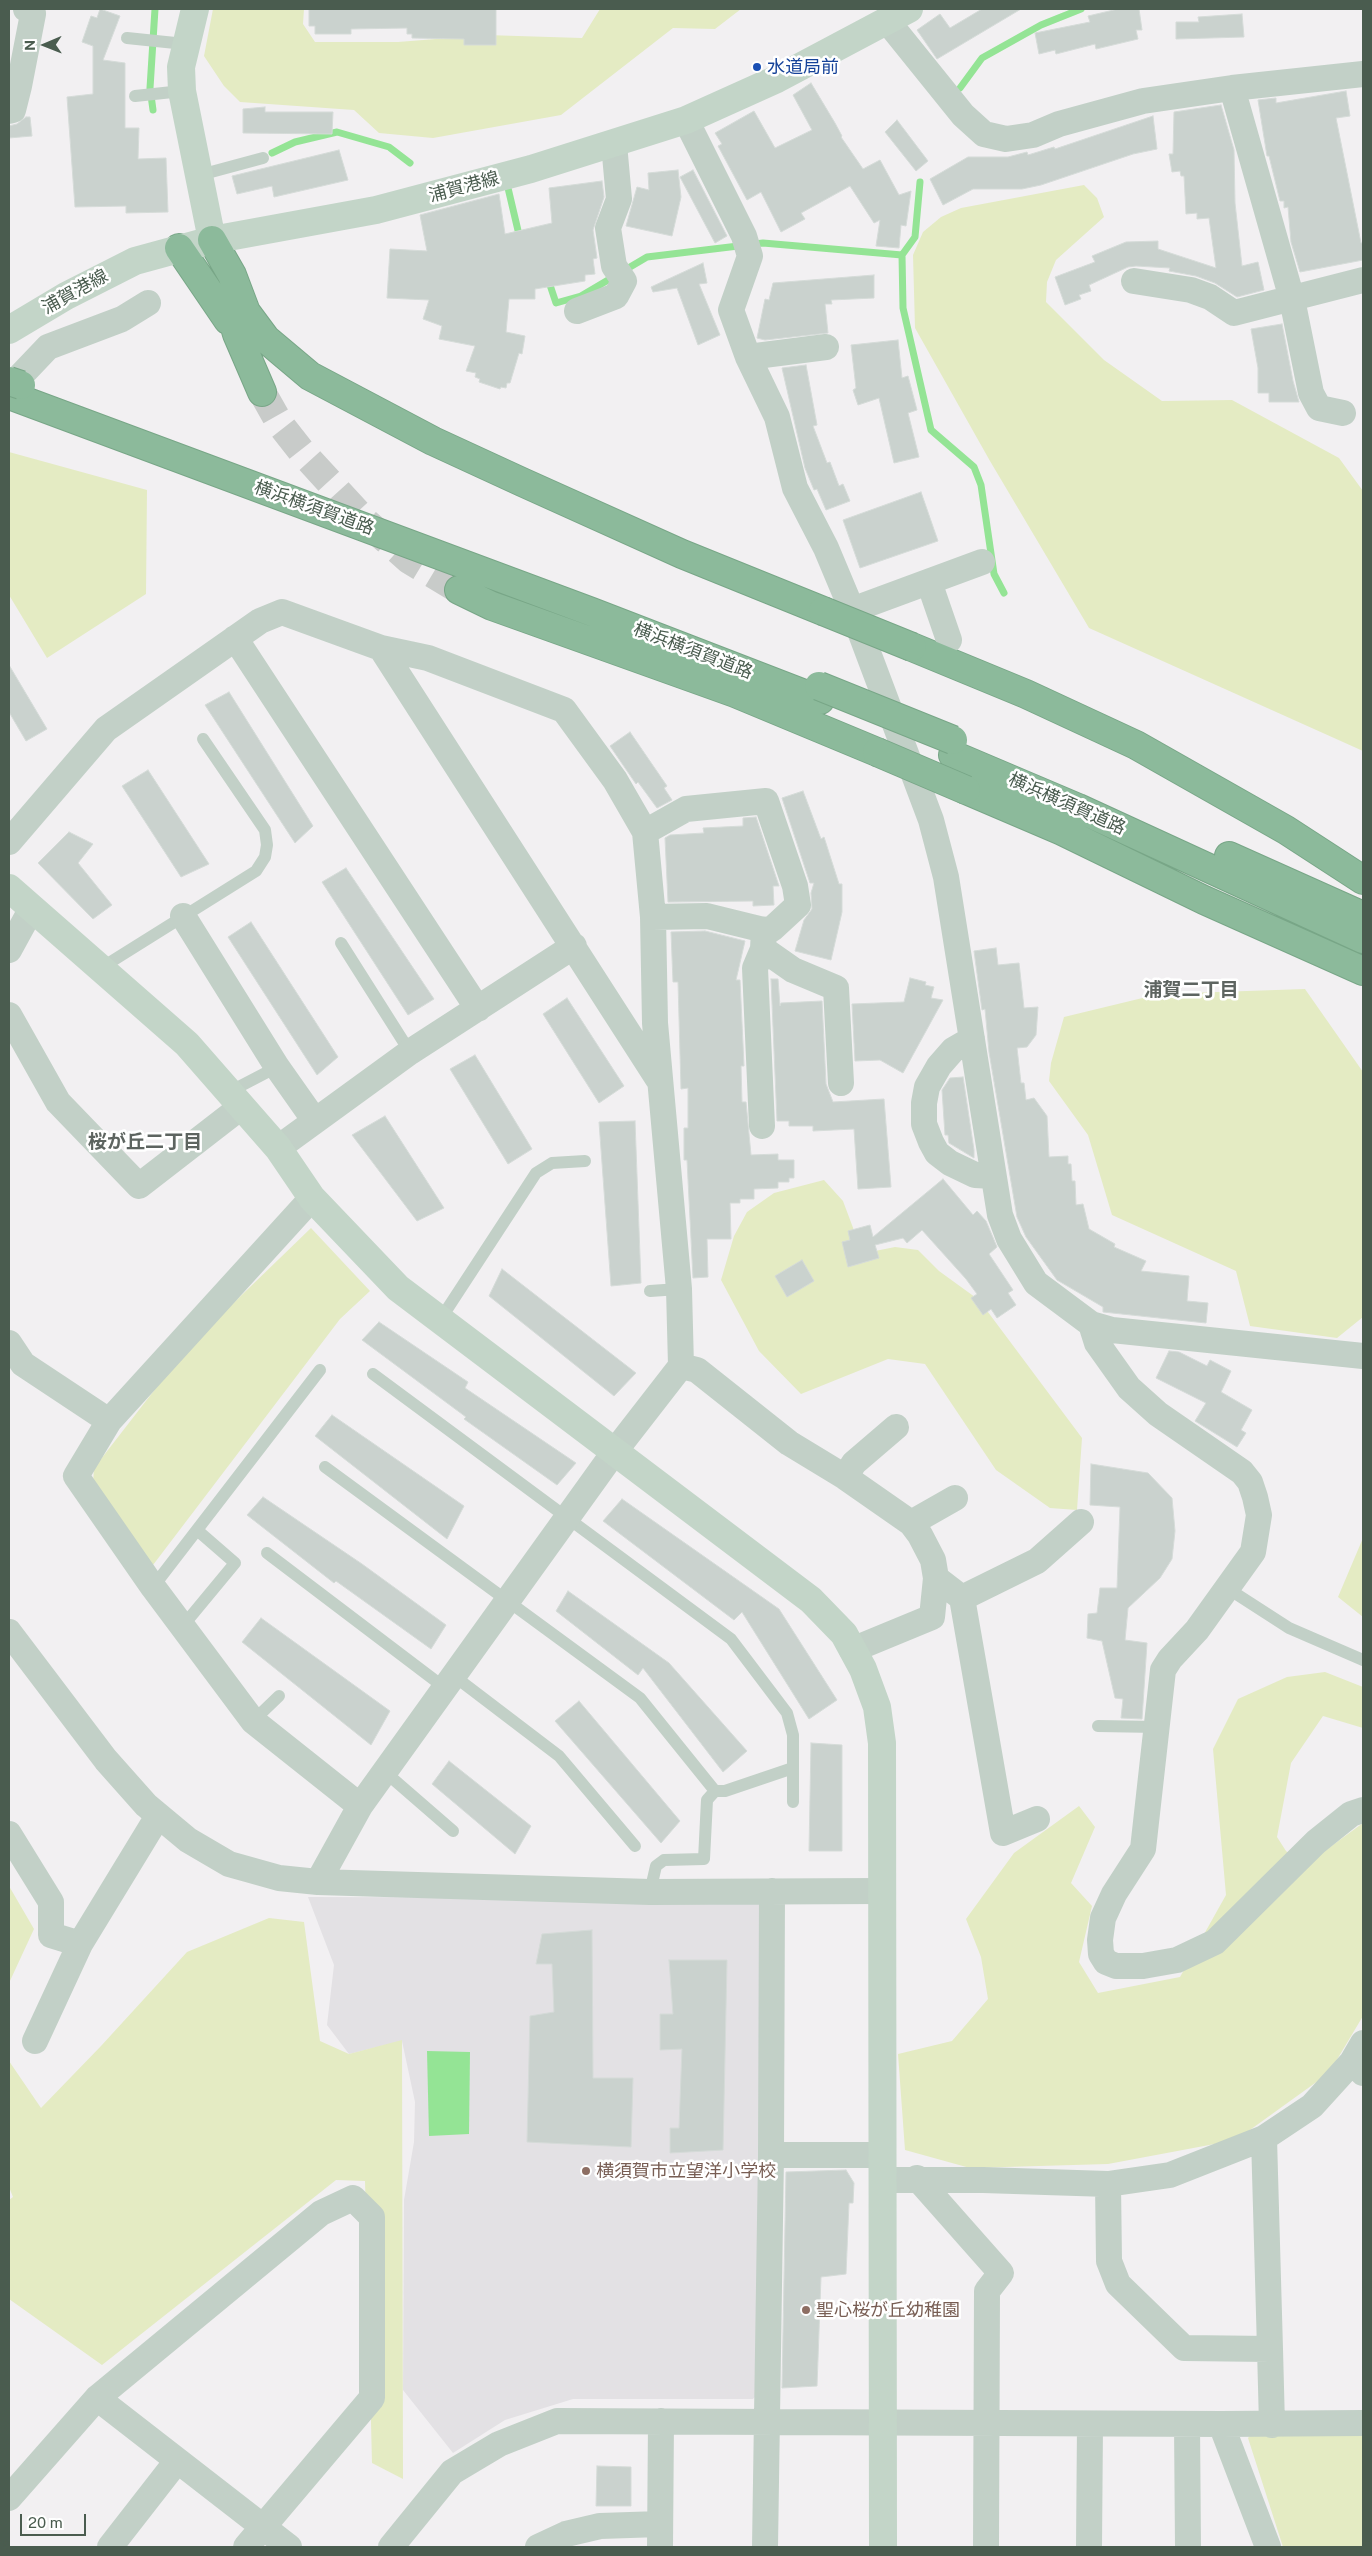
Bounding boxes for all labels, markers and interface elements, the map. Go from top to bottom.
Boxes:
north arrow [20,20,70,70]
text: N [22,40,38,51]
place label: 水道局前 [767,56,839,78]
marker: 水道局前 [751,61,763,73]
street label: 浦賀港線 [426,167,502,207]
street label: 浦賀港線 [38,265,112,319]
street label: 横浜横須賀道路 [251,476,377,540]
street label: 横浜横須賀道路 [630,618,756,684]
street label: 横浜横須賀道路 [1005,769,1129,839]
district label: 浦賀二丁目 [1144,979,1238,1001]
district label: 桜が丘二丁目 [88,1131,202,1153]
place label: 横須賀市立望洋小学校 [596,2160,776,2182]
marker: 横須賀市立望洋小学校 [580,2165,592,2177]
place label: 聖心桜が丘幼稚園 [816,2299,960,2321]
marker: 聖心桜が丘幼稚園 [800,2304,812,2316]
scale bar [22,2504,89,2536]
text: 20 m [28,2514,63,2531]

